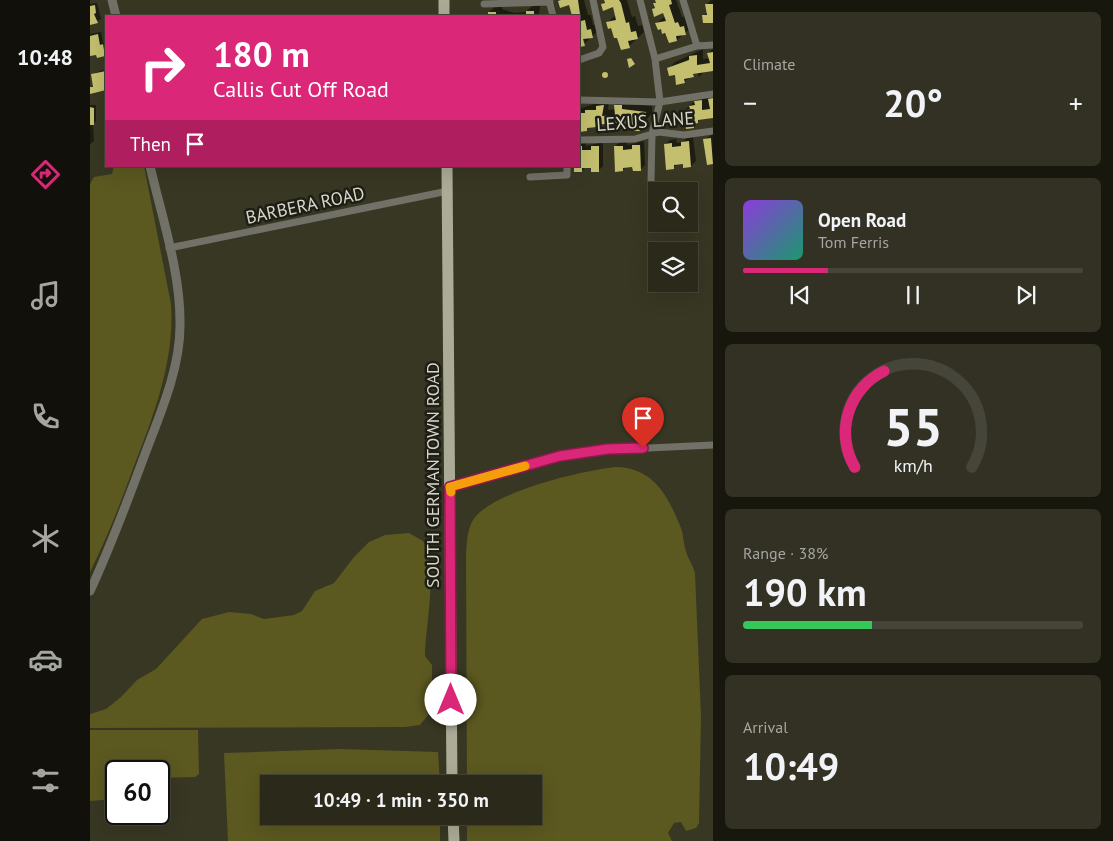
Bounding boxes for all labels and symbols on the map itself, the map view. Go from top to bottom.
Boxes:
street label: LEXUS LANE [595,106,695,136]
street label: BARBERA ROAD [244,181,366,229]
street label: SOUTH GERMANTOWN ROAD [421,362,444,588]
pin [622,397,664,448]
position arrow [424,673,476,725]
speed limit sign: 60 [105,760,170,825]

